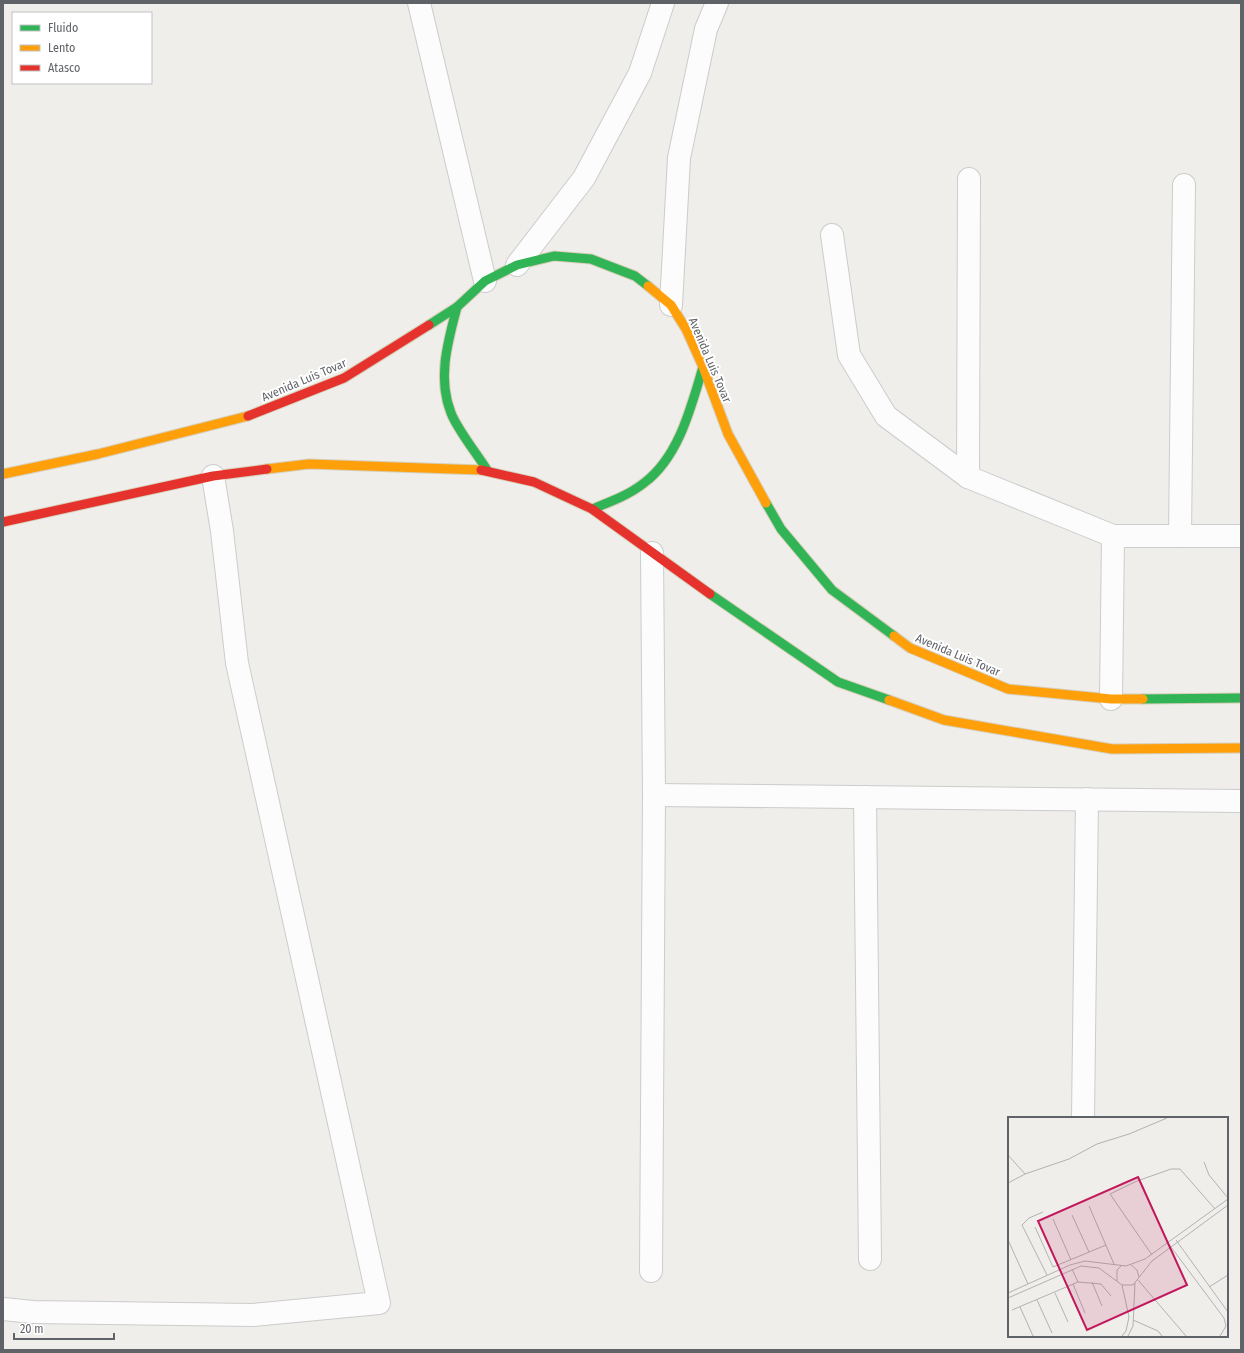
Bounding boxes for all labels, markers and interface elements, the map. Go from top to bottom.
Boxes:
legend [12,12,152,84]
text: Fluido [48,21,78,35]
text: Lento [48,41,75,55]
text: Atasco [48,61,80,75]
street label: Avenida Luis Tovar [686,315,734,405]
street label: Avenida Luis Tovar [259,356,349,404]
street label: Avenida Luis Tovar [913,631,1003,679]
inset map [1008,1117,1228,1337]
scale bar [14,1315,114,1341]
text: 20 m [20,1322,44,1336]

